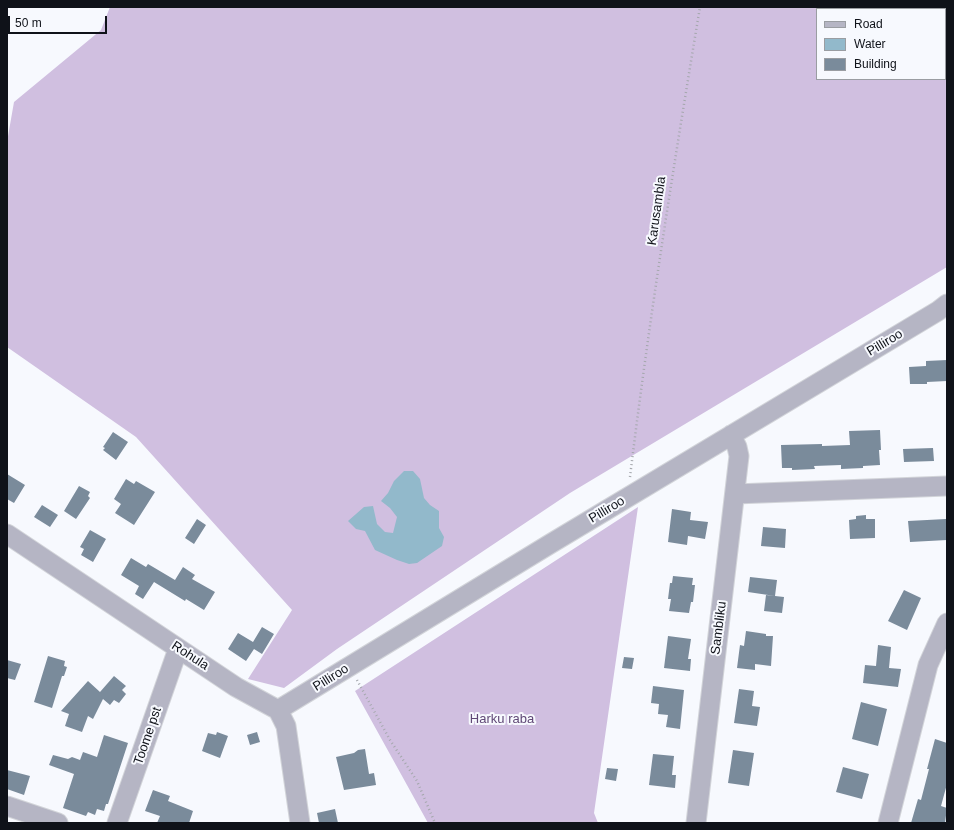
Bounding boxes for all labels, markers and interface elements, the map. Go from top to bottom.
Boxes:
scale bar [10,8,109,34]
legend [816,8,946,80]
text: 50 m [15,16,42,30]
text: Road [854,17,883,31]
text: Water [854,37,886,51]
text: Building [854,57,897,71]
street label: Karusambla [644,176,670,246]
street label: Pilliroo [864,326,906,360]
street label: Pilliroo [586,493,628,527]
street label: Sambliku [708,601,730,655]
street label: Rohula [168,638,212,674]
street label: Pilliroo [310,661,352,695]
street label: Toome pst [131,705,165,767]
park label: Harku raba [470,711,534,727]

